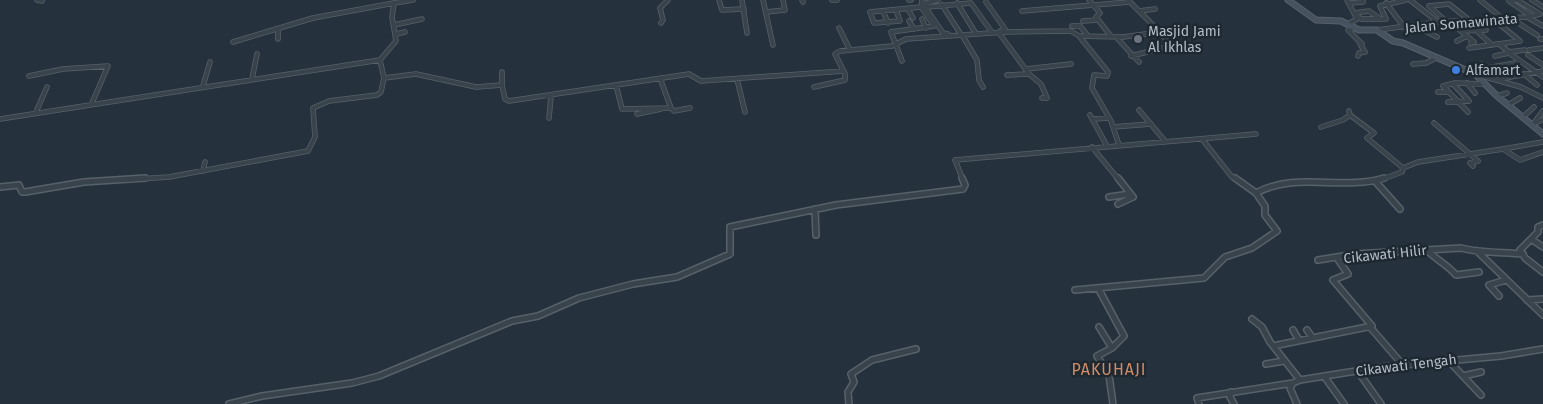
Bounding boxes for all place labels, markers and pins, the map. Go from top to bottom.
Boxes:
place label: Masjid Jami Al Ikhlas [1148,23,1221,56]
marker: Masjid Jami Al Ikhlas [1132,33,1144,45]
place label: Alfamart [1466,62,1521,79]
marker: Alfamart [1450,64,1462,76]

